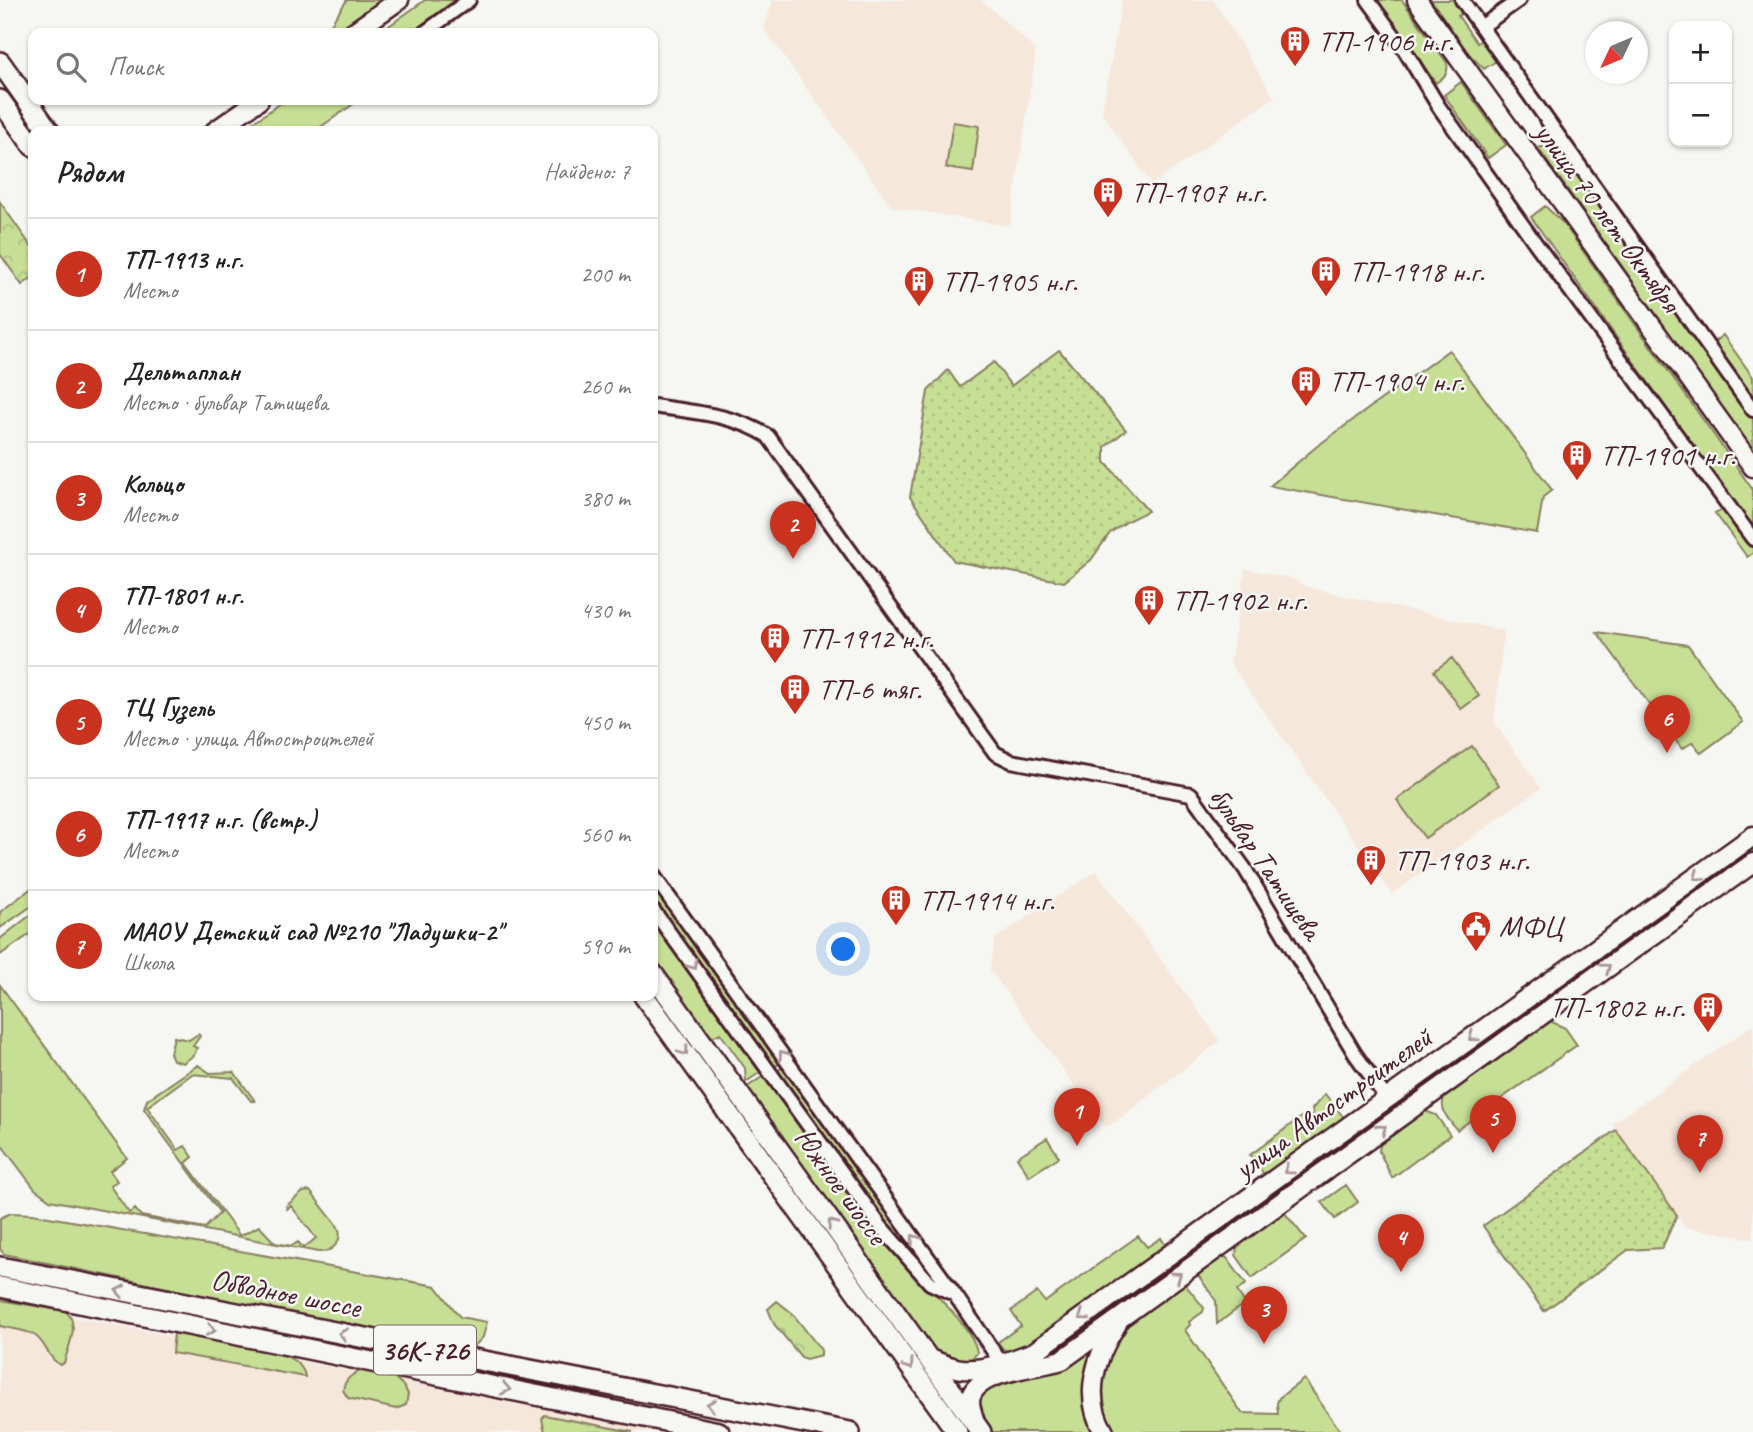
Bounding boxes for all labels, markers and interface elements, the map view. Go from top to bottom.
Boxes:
north arrow [1585,21,1648,84]
map controls [1669,21,1732,147]
button: + [1669,21,1732,84]
place label: ТП-1906 н.г. [1318,22,1454,60]
building icon: ТП-1906 н.г. [1278,24,1312,68]
search box [28,28,658,105]
icon: search [52,48,90,86]
text: Поиск [108,50,163,83]
button: − [1669,84,1732,147]
street label: улица 70 лет Октября [1525,113,1691,321]
text: Рядом [56,153,123,191]
text: Найдено: 7 [544,157,630,186]
place label: ТП-1907 н.г. [1131,173,1267,211]
building icon: ТП-1907 н.г. [1091,175,1125,219]
text: ТП-1913 н.г. [123,243,243,276]
place label: ТП-1918 н.г. [1349,252,1485,290]
building icon: ТП-1918 н.г. [1309,254,1343,298]
text: 1 [74,260,84,289]
text: 200 m [581,260,630,289]
place label: ТП-1905 н.г. [942,262,1078,300]
building icon: ТП-1905 н.г. [902,264,936,308]
text: Место [123,276,177,305]
text: Дельтаплан [123,355,240,388]
place label: ТП-1904 н.г. [1329,362,1465,400]
building icon: ТП-1904 н.г. [1289,364,1323,408]
text: 2 [74,372,84,401]
text: 260 m [581,372,630,401]
text: Место · бульвар Татищева [123,388,328,417]
place label: ТП-1901 н.г. [1600,436,1736,474]
building icon: ТП-1901 н.г. [1560,438,1594,482]
text: Кольцо [123,467,183,500]
text: 3 [74,484,84,513]
text: 380 m [581,484,630,513]
text: Место [123,500,177,529]
pin: 2 [770,501,816,559]
text: ТП-1801 н.г. [123,579,243,612]
place label: ТП-1902 н.г. [1172,581,1308,619]
building icon: ТП-1902 н.г. [1132,583,1166,627]
text: 4 [74,596,84,625]
text: 430 m [581,596,630,625]
text: Место [123,612,177,641]
place label: ТП-1912 н.г. [798,619,934,657]
building icon: ТП-1912 н.г. [758,621,792,665]
place label: ТП-6 тяг. [818,670,921,708]
building icon: ТП-6 тяг. [778,672,812,716]
text: ТЦ Гузель [123,691,214,724]
pin: 6 [1644,695,1690,753]
text: 5 [74,708,84,737]
text: 450 m [581,708,630,737]
text: Место · улица Автостроителей [123,724,373,753]
street label: бульвар Татищева [1201,779,1333,949]
text: ТП-1917 н.г. (встр.) [123,803,317,836]
text: 6 [74,820,84,849]
text: 560 m [581,820,630,849]
text: Место [123,836,177,865]
place label: ТП-1903 н.г. [1394,841,1530,879]
building icon: ТП-1903 н.г. [1354,843,1388,887]
one-way arrow [1693,868,1705,880]
place label: ТП-1914 н.г. [919,881,1055,919]
building icon: ТП-1914 н.г. [879,883,913,927]
place label: МФЦ [1499,907,1566,945]
public building icon: МФЦ [1459,909,1493,953]
text: МАОУ Детский сад №210 "Ладушки-2" [123,915,502,948]
text: 7 [74,932,84,961]
text: 590 m [581,932,630,961]
your location [826,932,860,966]
text: Школа [123,948,174,977]
one-way arrow [685,958,697,970]
one-way arrow [1598,964,1611,977]
place label: ТП-1802 н.г. [1550,988,1685,1026]
building icon: ТП-1802 н.г. [1691,990,1725,1034]
street label: улица Автостроителей [1225,1018,1441,1189]
one-way arrow [1468,1029,1481,1041]
one-way arrow [676,1043,688,1056]
one-way arrow [779,1050,791,1062]
pin: 1 [1054,1088,1100,1146]
pin: 5 [1470,1095,1516,1153]
pin: 7 [1677,1115,1723,1173]
street label: Южное шоссе [786,1120,897,1254]
one-way arrow [1374,1125,1386,1138]
one-way arrow [1283,1161,1296,1174]
pin: 4 [1378,1214,1424,1272]
one-way arrow [828,1219,840,1232]
one-way arrow [911,1234,924,1247]
street label: Обводное шоссе [208,1260,366,1327]
one-way arrow [1169,1272,1182,1284]
one-way arrow [114,1284,126,1299]
pin: 3 [1241,1286,1287,1344]
one-way arrow [1078,1308,1091,1321]
one-way arrow [205,1322,217,1337]
road number: 36К-726 [374,1326,476,1374]
one-way arrow [337,1327,349,1342]
one-way arrow [901,1357,913,1370]
one-way arrow [500,1381,512,1396]
one-way arrow [705,1398,717,1413]

